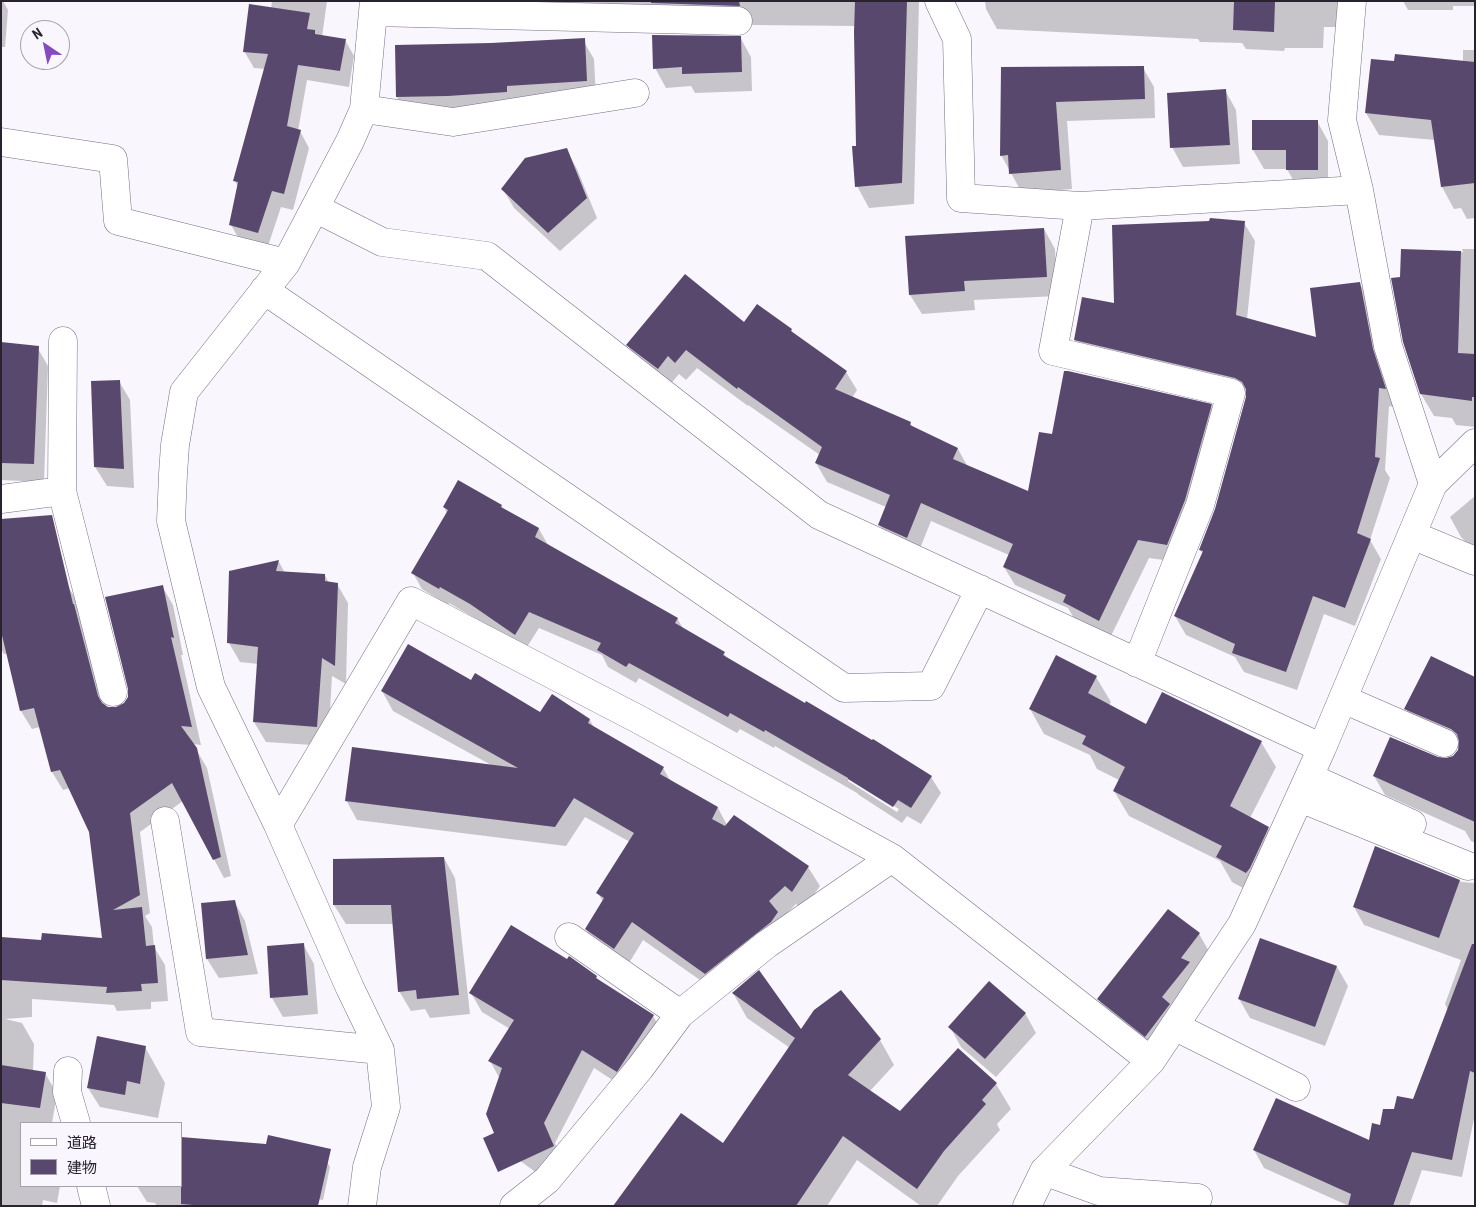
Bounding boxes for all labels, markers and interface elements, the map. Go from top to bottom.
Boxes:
north arrow [20,20,70,70]
text: N [29,24,45,42]
legend [20,1122,182,1187]
text: 道路 [67,1134,97,1152]
text: 建物 [67,1159,97,1177]

